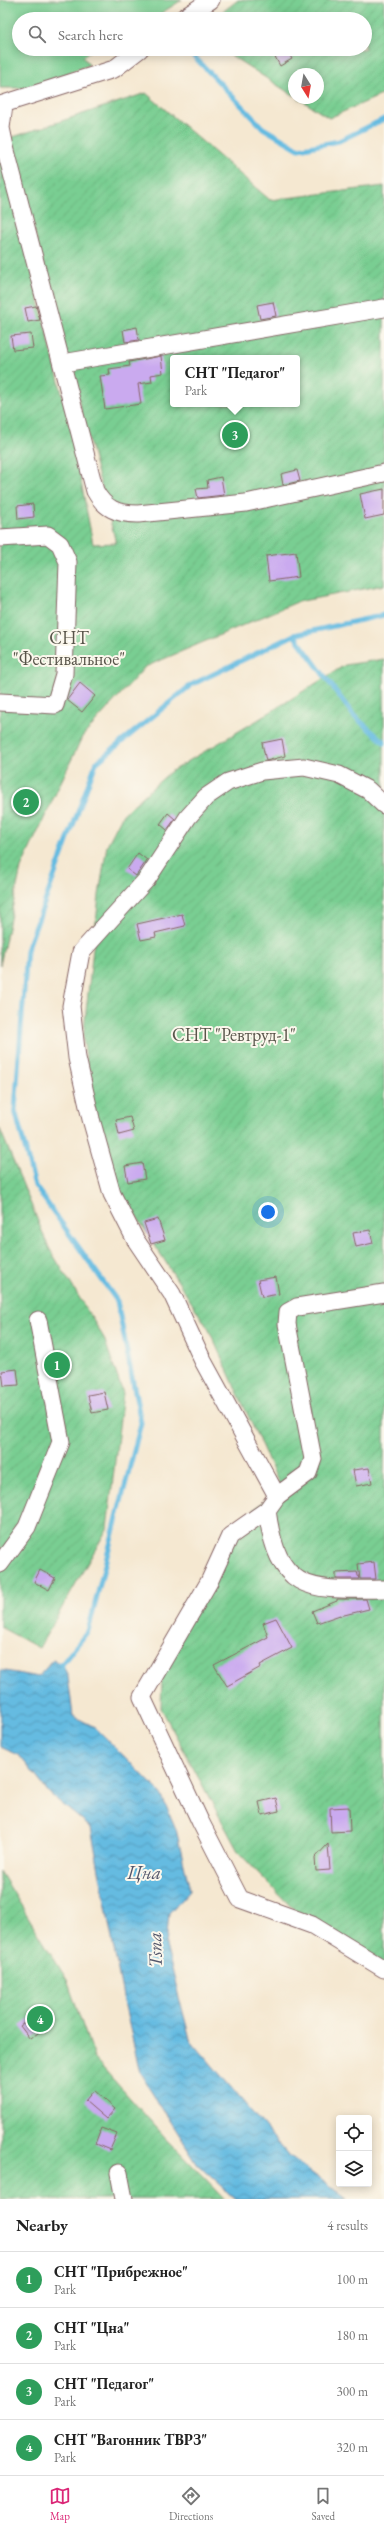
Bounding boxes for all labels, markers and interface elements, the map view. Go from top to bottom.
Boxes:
search box [12,12,372,56]
icon: search [26,23,48,45]
text: Search here [58,25,123,44]
north arrow [288,68,324,104]
popup [170,355,300,407]
text: СНТ "Педагог" [185,363,285,382]
text: Park [185,382,207,399]
pin: 3 [222,420,248,450]
park label: СНТ "Фестивальное" [13,626,125,670]
pin: 2 [13,787,39,817]
park label: СНТ "Ревтруд-1" [172,1023,296,1046]
your location [258,1202,278,1222]
pin: 1 [44,1350,70,1380]
water label: Цна [126,1860,161,1885]
water label: Tsna [142,1932,168,1968]
pin: 4 [27,2004,53,2034]
map controls [336,2115,372,2187]
button: locate [336,2115,372,2151]
button: layers [336,2151,372,2187]
text: Nearby [16,2214,68,2236]
text: 4 results [327,2217,368,2234]
text: СНТ "Прибрежное" [54,2262,188,2281]
text: 1 [26,2271,32,2288]
text: 100 m [337,2271,368,2288]
text: Park [54,2281,76,2298]
text: СНТ "Цна" [54,2318,130,2337]
text: 2 [26,2327,32,2344]
text: 180 m [337,2327,368,2344]
text: Park [54,2337,76,2354]
text: СНТ "Педагог" [54,2374,154,2393]
text: 3 [26,2383,32,2400]
text: 300 m [337,2383,368,2400]
text: Park [54,2393,76,2410]
text: СНТ "Вагонник ТВРЗ" [54,2430,207,2449]
text: 4 [26,2439,32,2456]
text: 320 m [337,2439,368,2456]
text: Park [54,2449,76,2466]
tab: Map [49,2485,71,2523]
tab: Directions [169,2485,213,2523]
tab: Saved [311,2485,335,2523]

